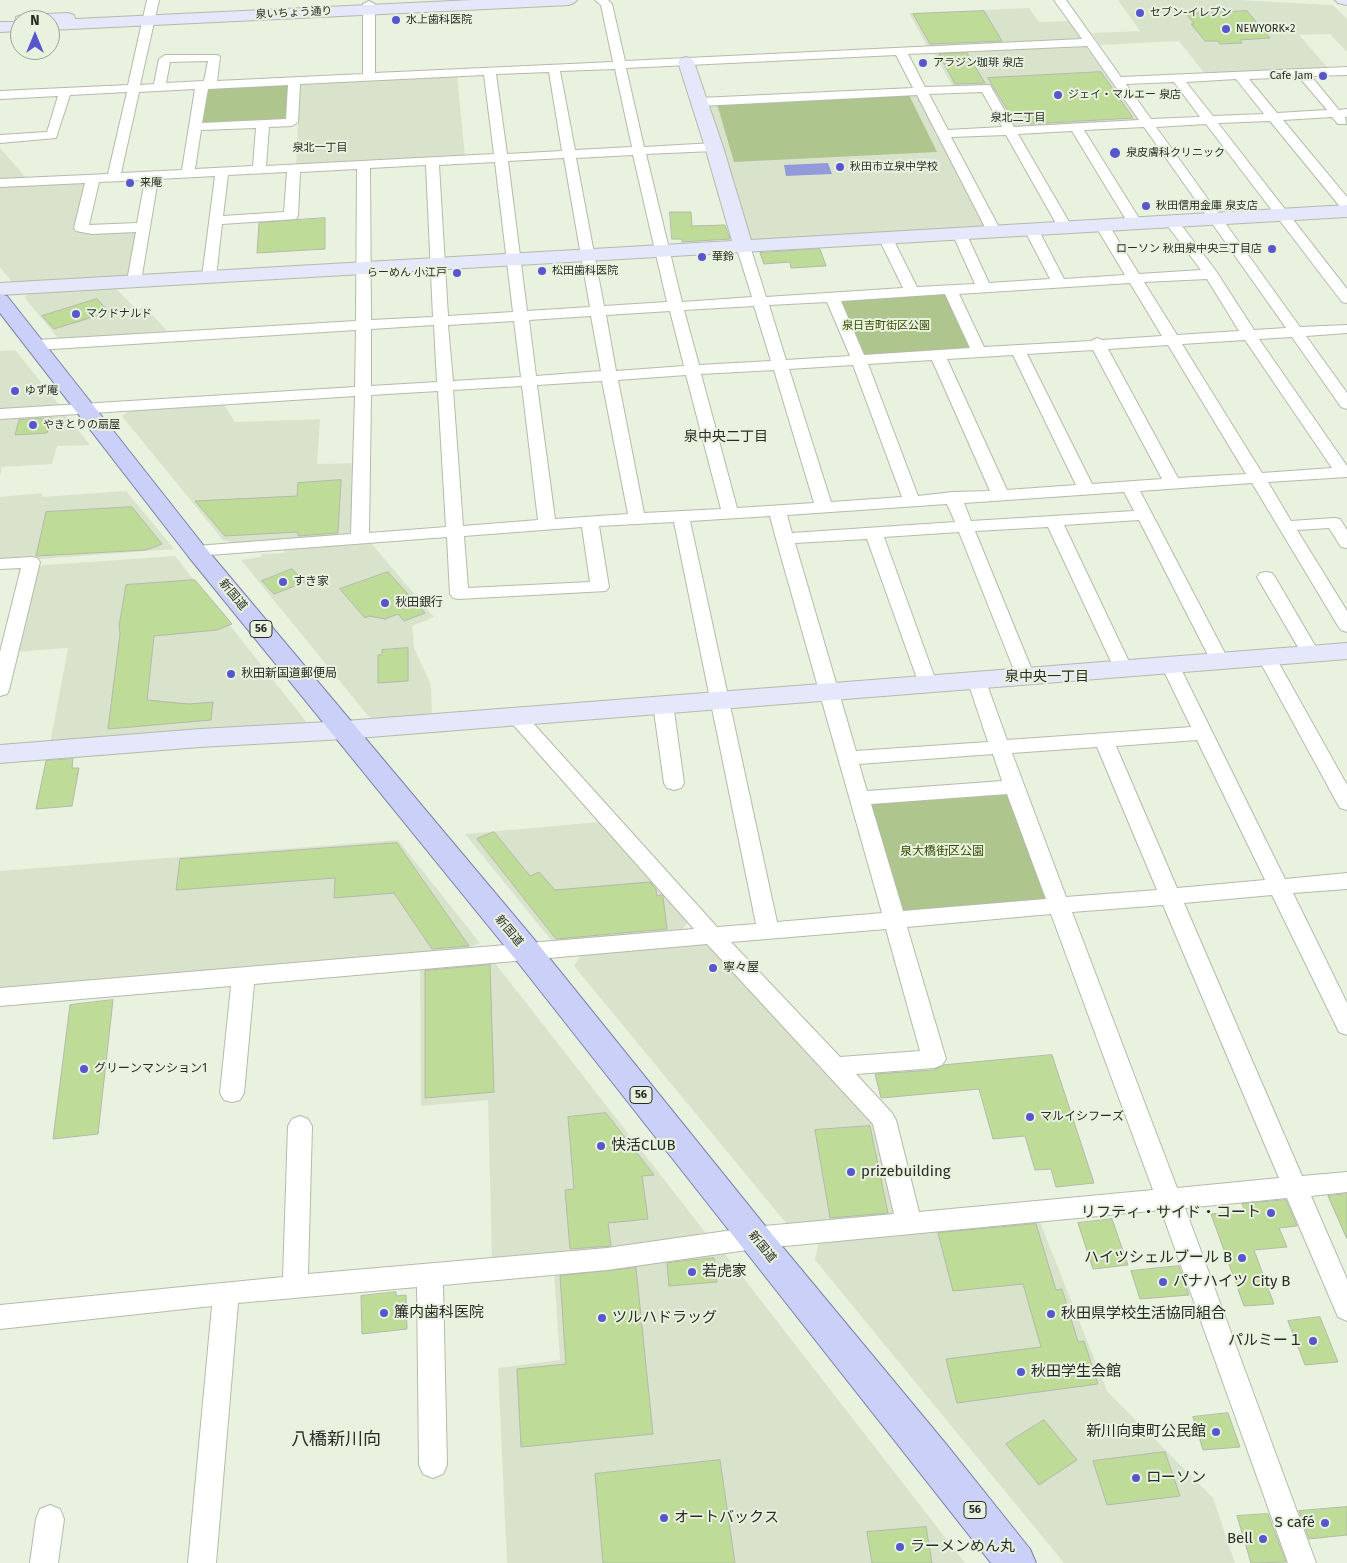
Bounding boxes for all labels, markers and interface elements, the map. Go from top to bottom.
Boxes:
street label: 泉いちょう通り [255,4,333,22]
place label: セブン-イレブン [1150,6,1231,20]
marker: セブン-イレブン [1134,7,1146,19]
north arrow [10,10,60,60]
text: N [30,12,40,29]
place label: 水上歯科医院 [406,13,472,27]
marker: 水上歯科医院 [390,14,402,26]
place label: NEWYORK×2 [1236,22,1296,36]
marker: NEWYORK×2 [1220,23,1232,35]
place label: アラジン珈琲 泉店 [933,56,1024,70]
marker: アラジン珈琲 泉店 [917,57,929,69]
place label: Cafe Jam [1270,69,1313,83]
marker: Cafe Jam [1317,70,1329,82]
place label: ジェイ・マルエー 泉店 [1068,88,1181,102]
marker: ジェイ・マルエー 泉店 [1052,89,1064,101]
district label: 泉北二丁目 [991,111,1045,125]
district label: 泉北一丁目 [293,141,347,155]
marker: 泉皮膚科クリニック [1108,146,1122,160]
place label: 泉皮膚科クリニック [1126,146,1225,160]
place label: 秋田市立泉中学校 [850,160,938,174]
marker: 秋田市立泉中学校 [834,161,846,173]
place label: 来庵 [140,176,162,190]
marker: 来庵 [124,177,136,189]
place label: 秋田信用金庫 泉支店 [1156,199,1258,213]
marker: 秋田信用金庫 泉支店 [1140,200,1152,212]
place label: ローソン 秋田泉中央三丁目店 [1116,242,1262,256]
marker: ローソン 秋田泉中央三丁目店 [1266,243,1278,255]
place label: 華鈴 [712,250,734,264]
marker: 華鈴 [696,251,708,263]
place label: 松田歯科医院 [552,264,618,278]
marker: 松田歯科医院 [536,265,548,277]
place label: らーめん 小江戸 [367,266,447,280]
marker: らーめん 小江戸 [451,267,463,279]
place label: マクドナルド [86,307,152,321]
marker: マクドナルド [70,308,82,320]
park label: 泉日吉町街区公園 [842,319,930,333]
place label: ゆず庵 [25,384,58,398]
marker: ゆず庵 [9,385,21,397]
place label: やきとりの扇屋 [43,418,120,432]
marker: やきとりの扇屋 [27,419,39,431]
district label: 泉中央二丁目 [684,429,768,445]
place label: すき家 [293,575,329,589]
marker: すき家 [277,576,289,588]
street label: 新国道 [216,577,250,613]
place label: 秋田銀行 [395,596,443,610]
marker: 秋田銀行 [379,597,391,609]
road number: 56 [250,620,272,638]
place label: 秋田新国道郵便局 [241,667,337,681]
marker: 秋田新国道郵便局 [225,668,237,680]
district label: 泉中央一丁目 [1005,669,1089,685]
park label: 泉大橋街区公園 [900,845,984,859]
street label: 新国道 [492,913,526,949]
place label: 寧々屋 [723,961,759,975]
marker: 寧々屋 [707,962,719,974]
place label: グリーンマンション1 [94,1062,207,1076]
marker: グリーンマンション1 [78,1063,90,1075]
road number: 56 [630,1086,652,1104]
place label: マルイシフーズ [1040,1110,1124,1124]
marker: マルイシフーズ [1024,1111,1036,1123]
place label: 快活CLUB [611,1137,676,1155]
marker: 快活CLUB [595,1140,607,1152]
place label: prizebuilding [861,1163,951,1181]
marker: prizebuilding [845,1166,857,1178]
place label: リフティ・サイド・コート [1081,1204,1261,1222]
marker: リフティ・サイド・コート [1265,1207,1277,1219]
street label: 新国道 [745,1228,779,1266]
place label: ハイツシェルブール B [1084,1249,1232,1267]
marker: ハイツシェルブール B [1236,1252,1248,1264]
place label: 若虎家 [702,1263,747,1281]
marker: 若虎家 [686,1266,698,1278]
place label: パナハイツ City B [1173,1273,1290,1291]
marker: パナハイツ City B [1157,1276,1169,1288]
place label: 簾内歯科医院 [394,1304,484,1322]
place label: 秋田県学校生活協同組合 [1061,1305,1226,1323]
marker: 簾内歯科医院 [378,1307,390,1319]
marker: 秋田県学校生活協同組合 [1045,1308,1057,1320]
place label: ツルハドラッグ [612,1309,717,1327]
marker: ツルハドラッグ [596,1312,608,1324]
place label: パルミー１ [1228,1332,1303,1350]
marker: パルミー１ [1307,1335,1319,1347]
place label: 秋田学生会館 [1031,1363,1121,1381]
marker: 秋田学生会館 [1015,1366,1027,1378]
place label: 新川向東町公民館 [1086,1423,1206,1441]
marker: 新川向東町公民館 [1210,1426,1222,1438]
district label: 八橋新川向 [291,1429,381,1451]
place label: ローソン [1146,1469,1206,1487]
marker: ローソン [1130,1472,1142,1484]
road number: 56 [964,1502,986,1518]
place label: オートバックス [674,1509,779,1527]
marker: オートバックス [658,1512,670,1524]
place label: S café [1275,1514,1315,1532]
marker: S café [1319,1517,1331,1529]
place label: Bell [1227,1530,1253,1548]
marker: Bell [1257,1533,1269,1545]
place label: ラーメンめん丸 [910,1538,1015,1556]
marker: ラーメンめん丸 [894,1541,906,1553]

